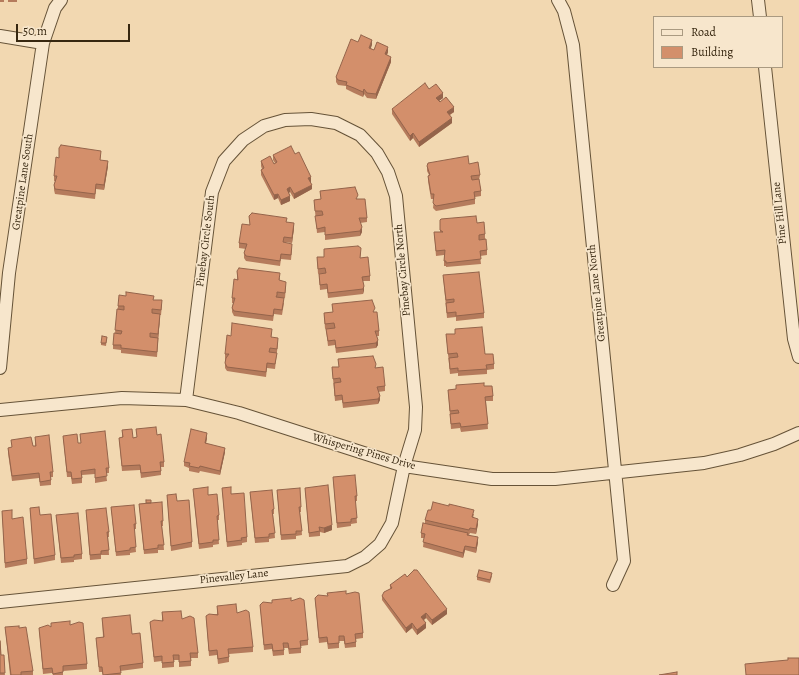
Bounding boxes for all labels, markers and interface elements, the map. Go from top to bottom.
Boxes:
scale bar [18,16,132,42]
legend [653,16,783,68]
text: 50 m [23,23,47,39]
text: Road [691,24,716,40]
text: Building [691,44,733,60]
street label: Greatpine Lane South [10,133,36,231]
street label: Pine Hill Lane [770,181,790,245]
street label: Pinebay Circle South [194,194,218,288]
street label: Pinebay Circle North [392,223,414,317]
street label: Greatpine Lane North [585,244,609,342]
street label: Whispering Pines Drive [311,431,417,473]
street label: Pinevalley Lane [199,567,269,587]

